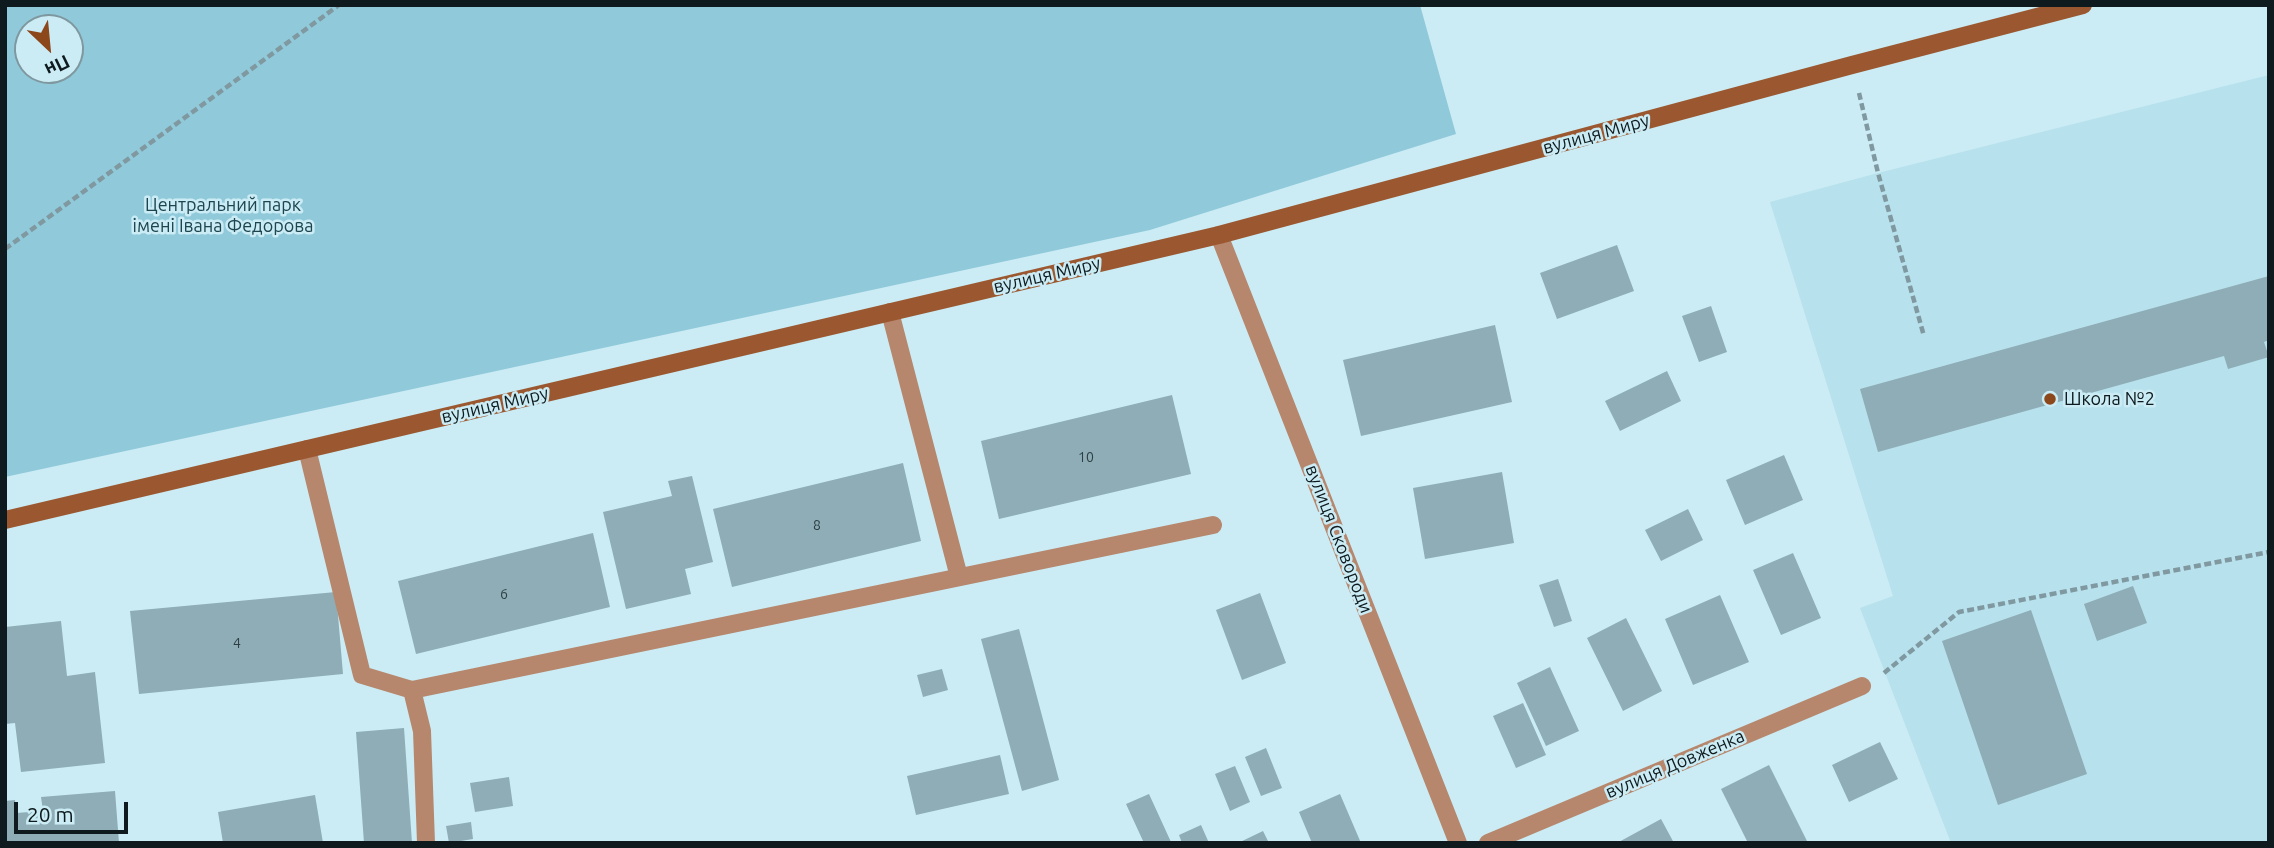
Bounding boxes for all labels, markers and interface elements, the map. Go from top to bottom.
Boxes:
north arrow [14,14,84,84]
text: Пн [41,51,73,81]
street label: вулиця Миру [1540,109,1652,159]
park label: Центральний парк імені Івана Федорова [133,194,313,236]
street label: вулиця Миру [991,252,1103,298]
street label: вулиця Миру [439,382,551,428]
place label: Школа №2 [2064,388,2155,410]
marker: Школа №2 [2042,391,2058,407]
house number: 10 [1078,449,1094,465]
street label: вулиця Сковороди [1301,462,1377,616]
house number: 8 [813,517,821,533]
house number: 6 [500,586,508,602]
house number: 4 [233,635,241,651]
street label: вулиця Довженка [1602,725,1748,803]
scale bar [18,788,131,832]
text: 20 m [27,802,74,826]

